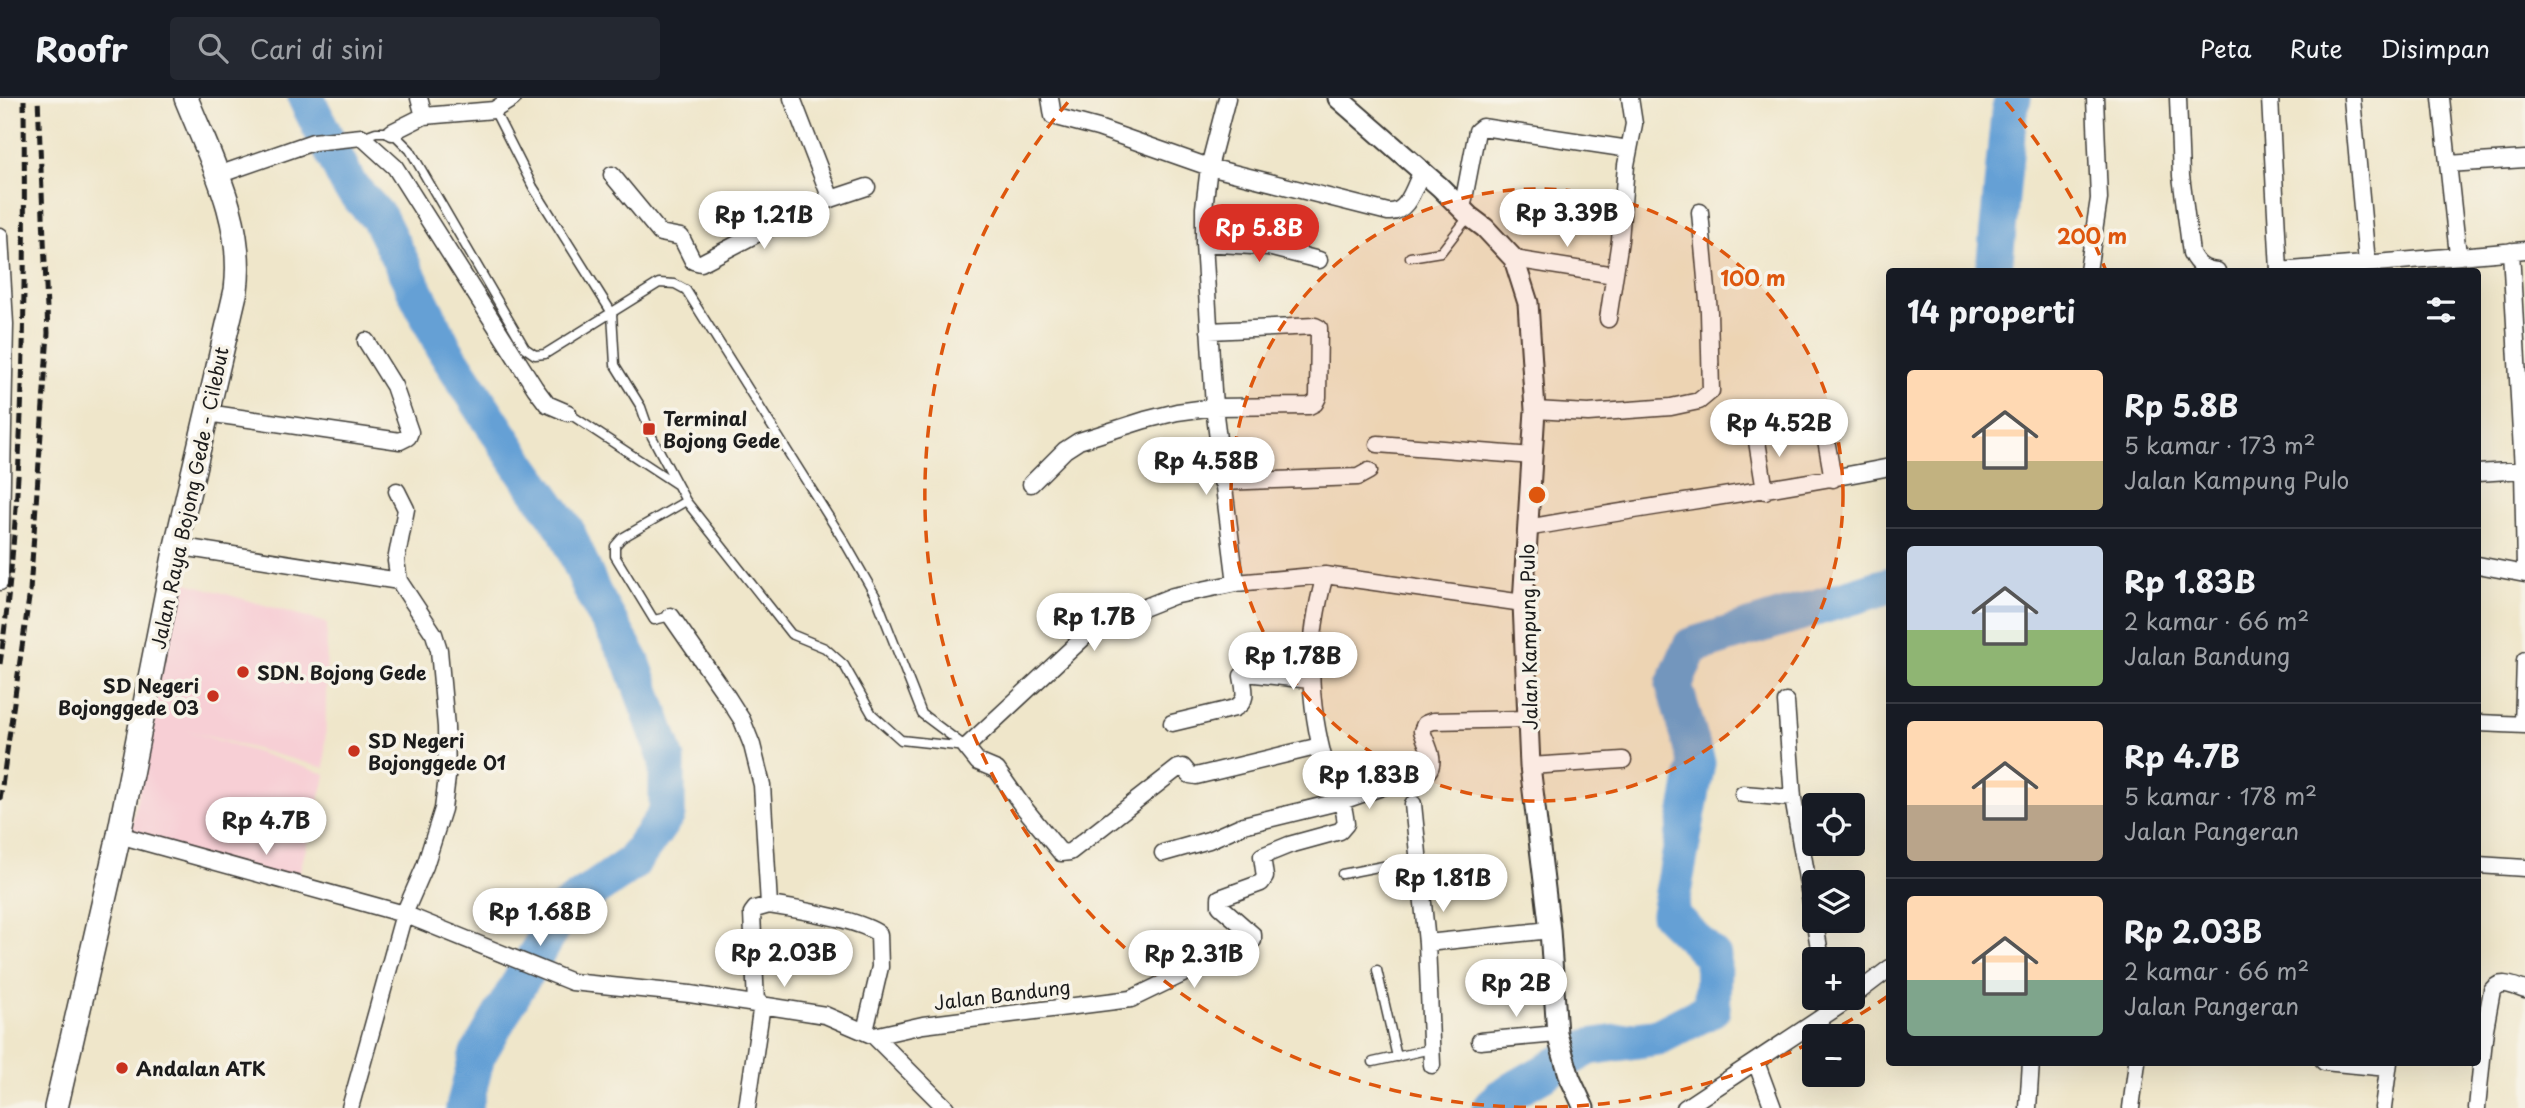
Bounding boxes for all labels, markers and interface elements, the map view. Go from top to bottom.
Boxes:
search box [170,17,660,80]
text: Roofr [35,23,128,73]
icon: search [194,29,232,67]
text: Cari di sini [250,29,384,68]
text: Peta [2200,30,2252,66]
text: Rute [2290,30,2342,66]
text: Disimpan [2380,30,2490,66]
pin: Rp 3.39B [1495,190,1639,249]
pin: Rp 1.21B [692,192,836,251]
text: Rp 3.39B [1516,194,1618,229]
text: Rp 1.21B [715,196,813,231]
pin: Rp 5.8B [1194,204,1324,264]
text: Rp 5.8B [1215,209,1303,244]
text: 200 m [2057,219,2127,251]
text: 100 m [1720,261,1786,293]
text: 14 properti [1907,288,2075,333]
icon: filters [2422,291,2460,329]
street label: Jalan Raya Bojong Gede - Cilebut [143,344,235,652]
text: Rp 5.8B [2124,382,2239,427]
icon: home [1963,398,2047,482]
pin: Rp 4.52B [1707,400,1851,459]
place label: Terminal Bojong Gede [663,404,780,454]
text: Rp 4.52B [1726,404,1832,439]
marker: Terminal Bojong Gede [641,421,657,437]
text: 5 kamar · 173 m² [2124,427,2316,462]
pin: Rp 4.58B [1134,438,1278,497]
text: Rp 4.58B [1154,442,1258,477]
text: Jalan Kampung Pulo [2124,462,2349,497]
centre of rings [1525,483,1549,507]
street label: Jalan Kampung Pulo [1512,544,1544,730]
text: Rp 1.83B [2124,558,2256,603]
icon: home [1963,574,2047,658]
pin: Rp 1.7B [1029,594,1159,653]
text: Rp 1.7B [1052,598,1136,633]
text: 2 kamar · 66 m² [2124,603,2309,638]
pin: Rp 1.78B [1221,632,1365,692]
text: Rp 1.78B [1244,637,1342,672]
text: Jalan Bandung [2124,638,2290,673]
place label: SDN. Bojong Gede [257,658,426,686]
marker: SDN. Bojong Gede [235,664,251,680]
place label: SD Negeri Bojonggede 03 [58,671,199,721]
marker: SD Negeri Bojonggede 03 [205,688,221,704]
place label: SD Negeri Bojonggede 01 [368,726,506,776]
text: Rp 4.7B [2124,733,2240,778]
marker: SD Negeri Bojonggede 01 [346,743,362,759]
icon: home [1963,749,2047,833]
pin: Rp 1.83B [1297,752,1441,811]
text: Rp 1.83B [1318,756,1420,791]
text: 5 kamar · 178 m² [2124,778,2317,813]
map controls [1802,793,1865,1087]
button: locate [1802,793,1865,856]
pin: Rp 4.7B [201,798,331,857]
text: Rp 4.7B [221,802,311,837]
text: Jalan Pangeran [2124,813,2299,848]
pin: Rp 1.81B [1371,854,1515,914]
text: Rp 1.81B [1394,859,1492,894]
button: layers [1802,870,1865,933]
pin: Rp 1.68B [468,888,612,948]
text: Rp 1.68B [489,893,591,928]
text: Rp 2.03B [2124,908,2262,953]
icon: home [1963,924,2047,1008]
pin: Rp 2.03B [712,930,856,989]
pin: Rp 2.31B [1122,930,1266,990]
text: Rp 2.03B [731,934,837,969]
text: Rp 2.31B [1144,935,1244,970]
button: + [1802,947,1865,1010]
text: 2 kamar · 66 m² [2124,953,2309,988]
pin: Rp 2B [1467,960,1565,1019]
text: Rp 2B [1481,964,1551,999]
street label: Jalan Bandung [932,972,1072,1016]
text: Jalan Pangeran [2124,988,2299,1023]
button: − [1802,1024,1865,1087]
place label: Andalan ATK [136,1054,266,1082]
marker: Andalan ATK [114,1060,130,1076]

